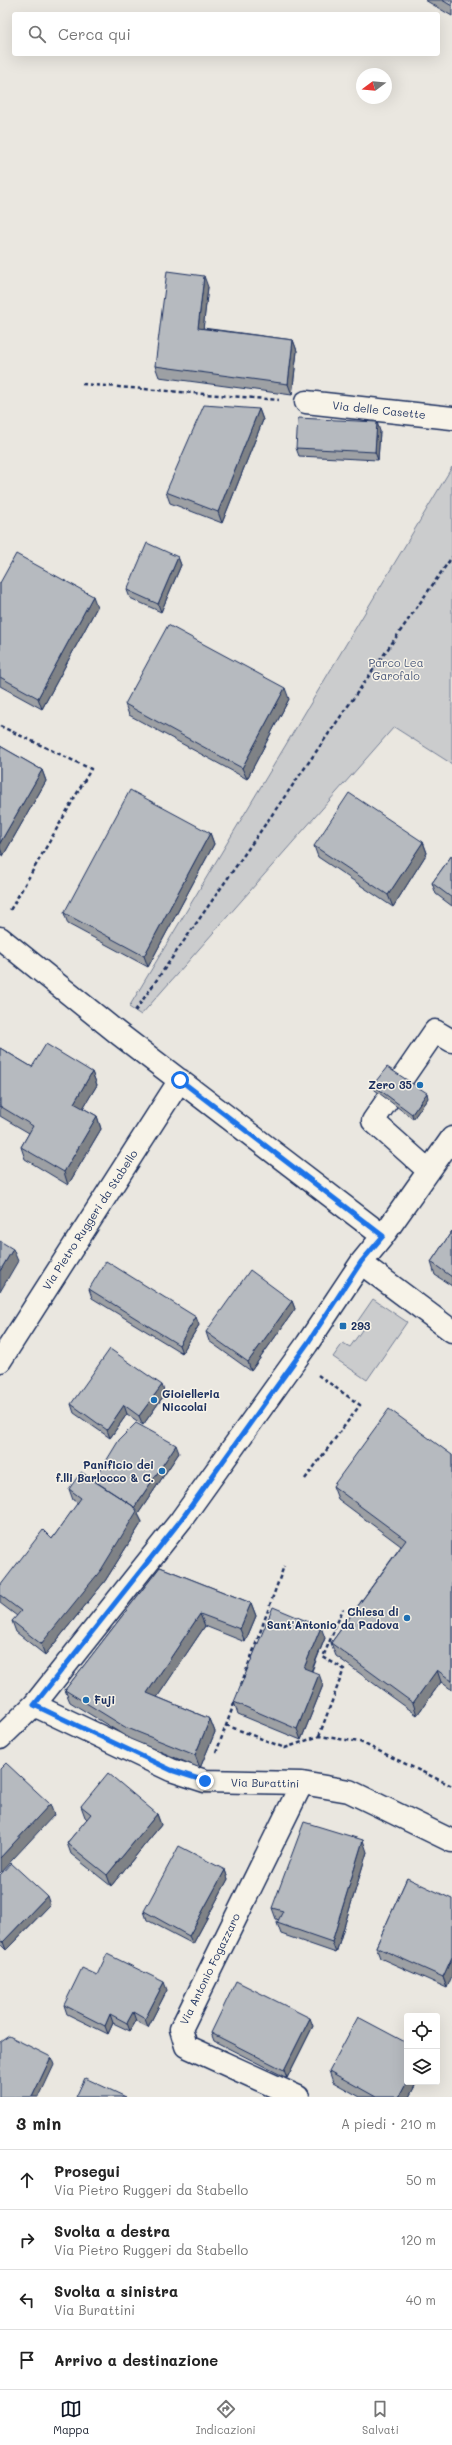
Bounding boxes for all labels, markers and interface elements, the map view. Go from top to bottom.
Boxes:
search box [12,12,440,56]
icon: search [26,23,48,45]
text: Cerca qui [58,24,131,44]
north arrow [356,68,392,104]
street label: Via delle Casette [332,397,427,422]
park label: Parco Lea Garofalo [368,655,424,683]
route start [171,1071,189,1089]
place label: Zero 35 [368,1077,413,1092]
marker: Zero 35 [415,1080,425,1090]
street label: Via Pietro Ruggeri da Stabello [39,1146,141,1293]
place label: 293 [351,1318,371,1333]
marker: 293 [338,1321,348,1331]
place label: Gioielleria Niccolai [162,1386,220,1414]
marker: Gioielleria Niccolai [149,1395,159,1405]
place label: Panificio dei f.lli Barlocco & C. [56,1457,154,1485]
marker: Panificio dei f.lli Barlocco & C. [157,1466,167,1476]
place label: Chiesa di Sant'Antonio da Padova [267,1604,399,1632]
marker: Chiesa di Sant'Antonio da Padova [402,1613,412,1623]
place label: Fuji [94,1692,115,1707]
marker: Fuji [81,1695,91,1705]
route end [196,1772,214,1790]
street label: Via Burattini [231,1774,299,1791]
street label: Via Antonio Fogazzaro [176,1910,243,2027]
map controls [404,2013,440,2085]
button: locate [404,2013,440,2049]
button: layers [404,2049,440,2085]
text: 3 min [16,2112,61,2134]
text: A piedi · 210 m [341,2115,436,2132]
text: Prosegui [54,2161,120,2181]
icon: ahead [16,2169,38,2191]
text: 50 m [406,2171,436,2188]
text: Via Pietro Ruggeri da Stabello [54,2181,248,2198]
text: Svolta a destra [54,2221,170,2241]
icon: right [16,2229,38,2251]
text: 120 m [400,2231,436,2248]
text: Via Pietro Ruggeri da Stabello [54,2241,248,2258]
text: Svolta a sinistra [54,2281,178,2301]
icon: left [16,2289,38,2311]
text: 40 m [406,2291,436,2308]
text: Via Burattini [54,2301,135,2318]
icon: arrive [16,2349,38,2371]
text: Arrivo a destinazione [54,2350,218,2370]
tab: Mappa [53,2398,89,2437]
tab: Indicazioni [196,2398,256,2437]
tab: Salvati [362,2398,399,2437]

